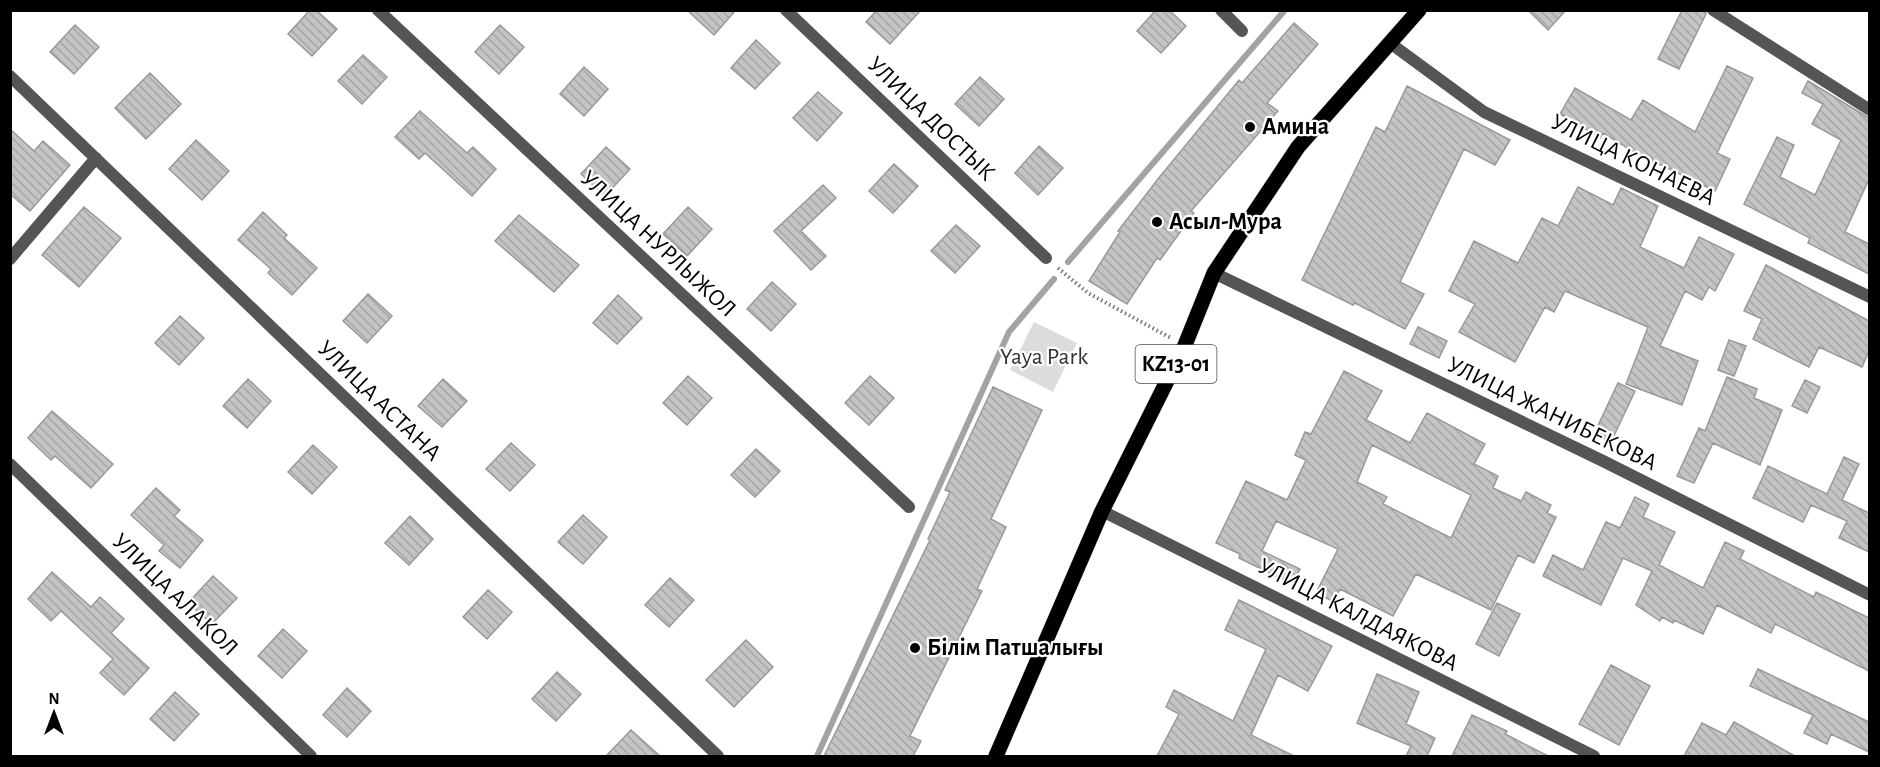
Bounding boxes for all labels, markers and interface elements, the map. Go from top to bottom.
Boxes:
street label: УЛИЦА ДОСТЫК [863,52,999,186]
street label: УЛИЦА КОНАЕВА [1547,110,1719,210]
place label: Амина [1262,115,1329,139]
marker: Амина [1243,120,1257,134]
street label: УЛИЦА НУРЛЫЖОЛ [576,166,740,322]
place label: Асыл-Мура [1169,210,1282,234]
marker: Асыл-Мура [1150,215,1164,229]
street label: УЛИЦА АСТАНА [313,336,445,466]
park label: Yaya Park [1000,345,1088,369]
road number: KZ13-01 [1136,345,1216,383]
street label: УЛИЦА ЖАНИБЕКОВА [1443,353,1661,475]
street label: УЛИЦА АЛАКОЛ [107,529,243,661]
street label: УЛИЦА КАЛДАЯКОВА [1254,554,1462,676]
place label: Білім Патшалығы [927,636,1104,660]
marker: Білім Патшалығы [908,641,922,655]
north arrow [24,683,84,743]
text: N [48,691,60,707]

